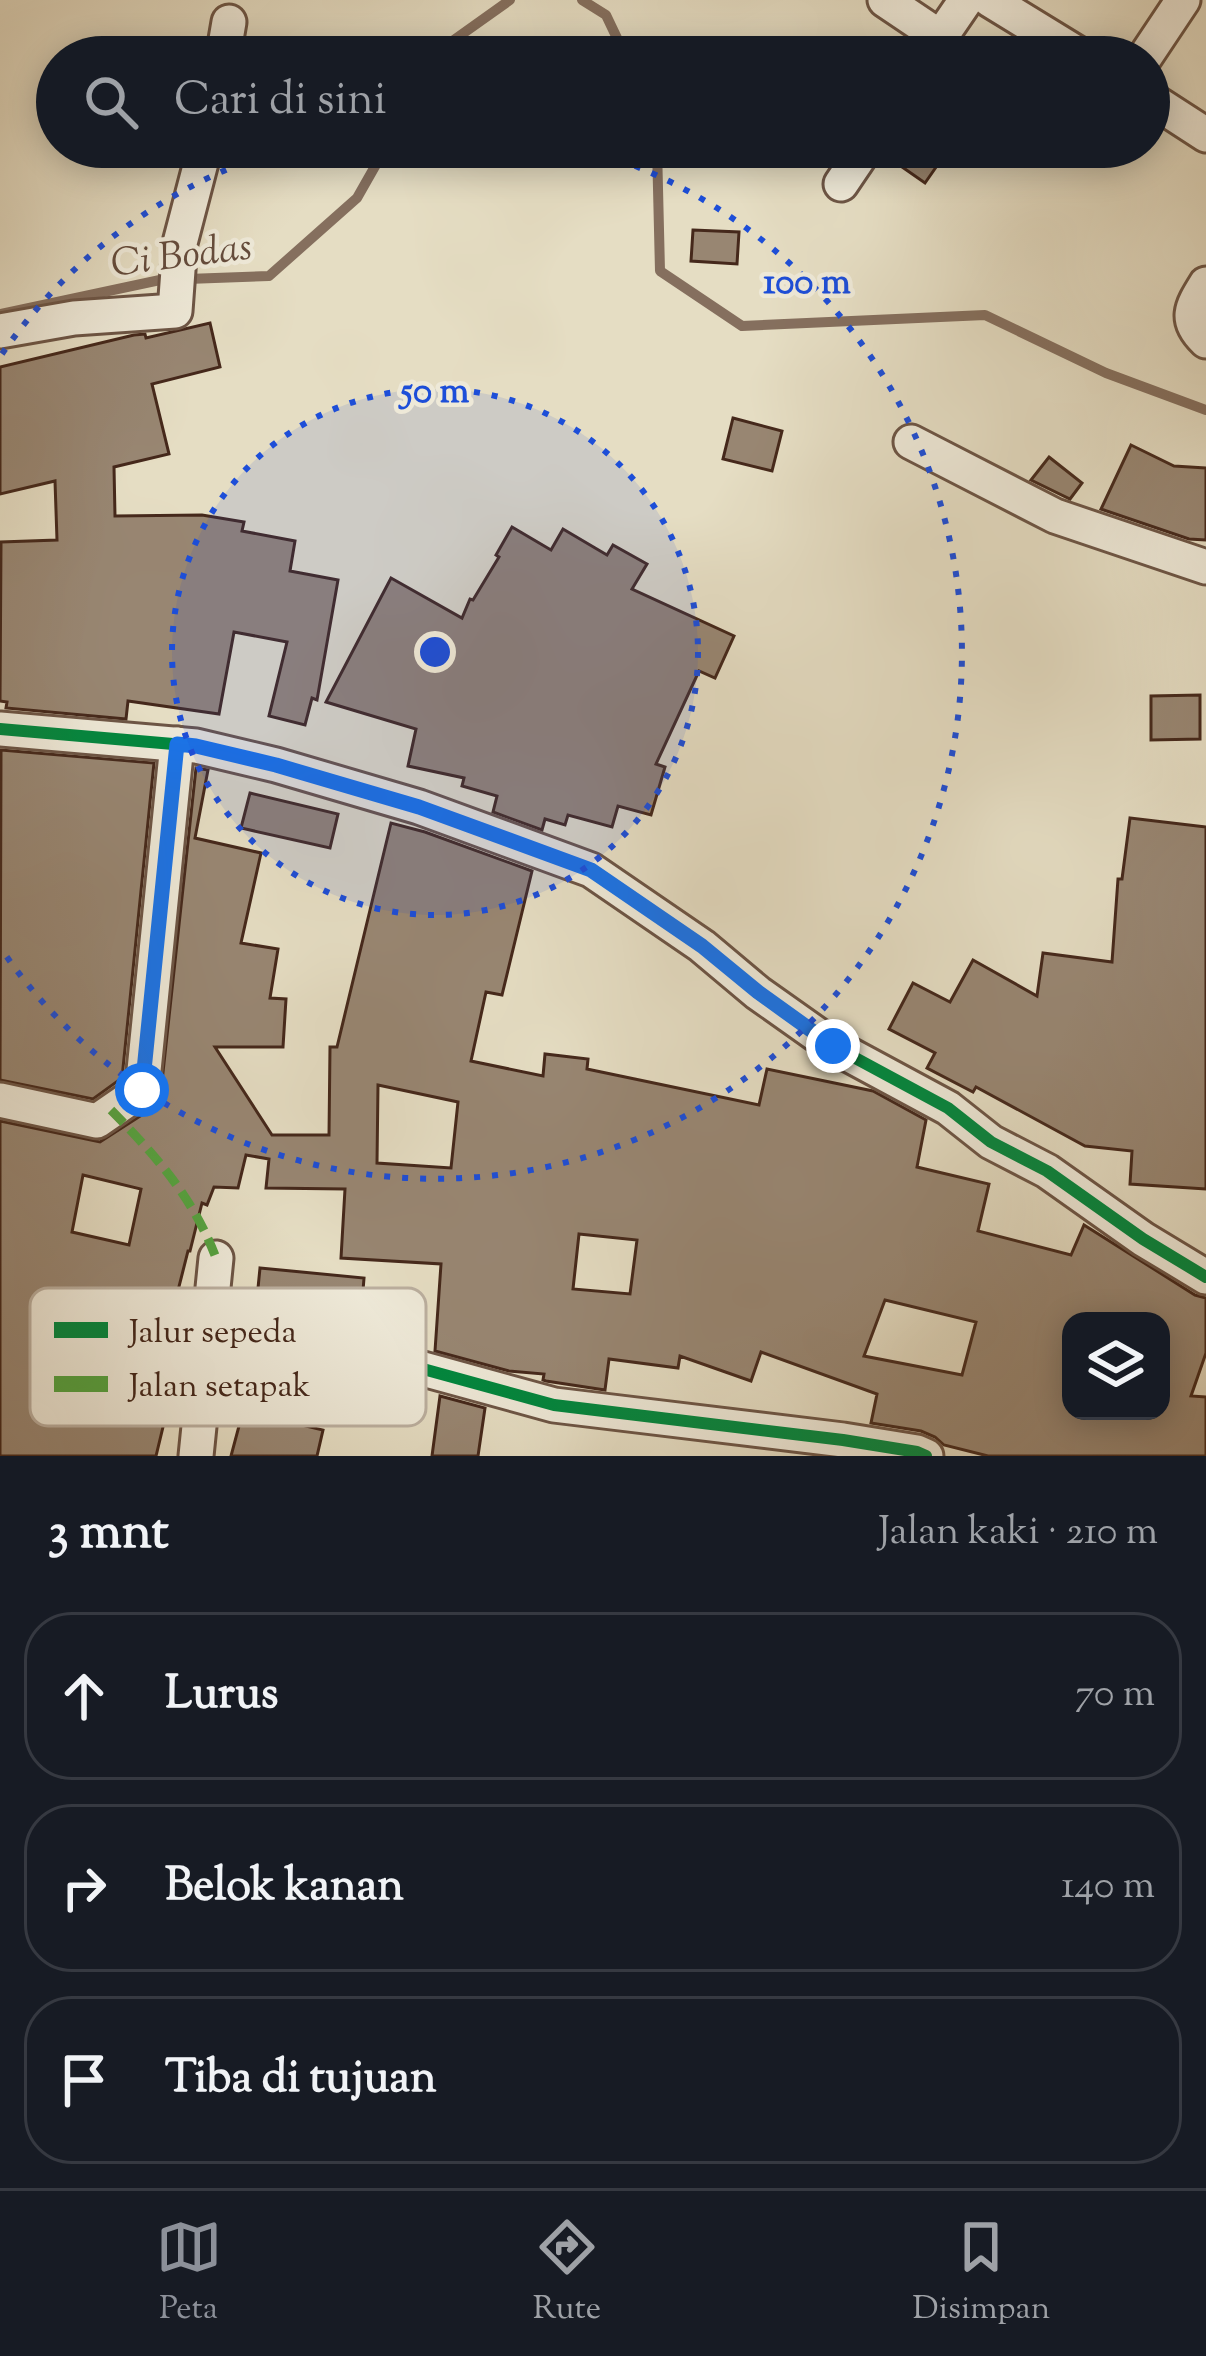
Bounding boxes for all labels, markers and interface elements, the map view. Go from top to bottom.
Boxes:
search box [36,36,1170,168]
icon: search [78,69,144,135]
text: Cari di sini [174,70,387,135]
water label: Ci Bodas [108,222,255,294]
text: 100 m [763,258,851,310]
text: 50 m [398,367,470,419]
centre of rings [414,631,456,673]
route end [806,1019,860,1073]
route start [115,1063,169,1117]
legend [30,1288,426,1426]
text: Jalur sepeda [127,1310,297,1358]
map controls [1062,1312,1170,1420]
button: layers [1062,1312,1170,1420]
text: Jalan setapak [127,1364,311,1412]
text: 3 mnt [48,1498,169,1571]
text: Jalan kaki · 210 m [878,1506,1158,1562]
icon: ahead [51,1663,117,1729]
text: Lurus [165,1664,279,1729]
text: 70 m [1075,1668,1155,1724]
icon: right [51,1855,117,1921]
text: Belok kanan [165,1856,404,1921]
text: 140 m [1061,1860,1155,1916]
icon: arrive [51,2047,117,2113]
text: Tiba di tujuan [165,2048,437,2113]
tab: Peta [156,2214,222,2334]
tab: Rute [533,2214,601,2334]
tab: Disimpan [913,2214,1050,2334]

